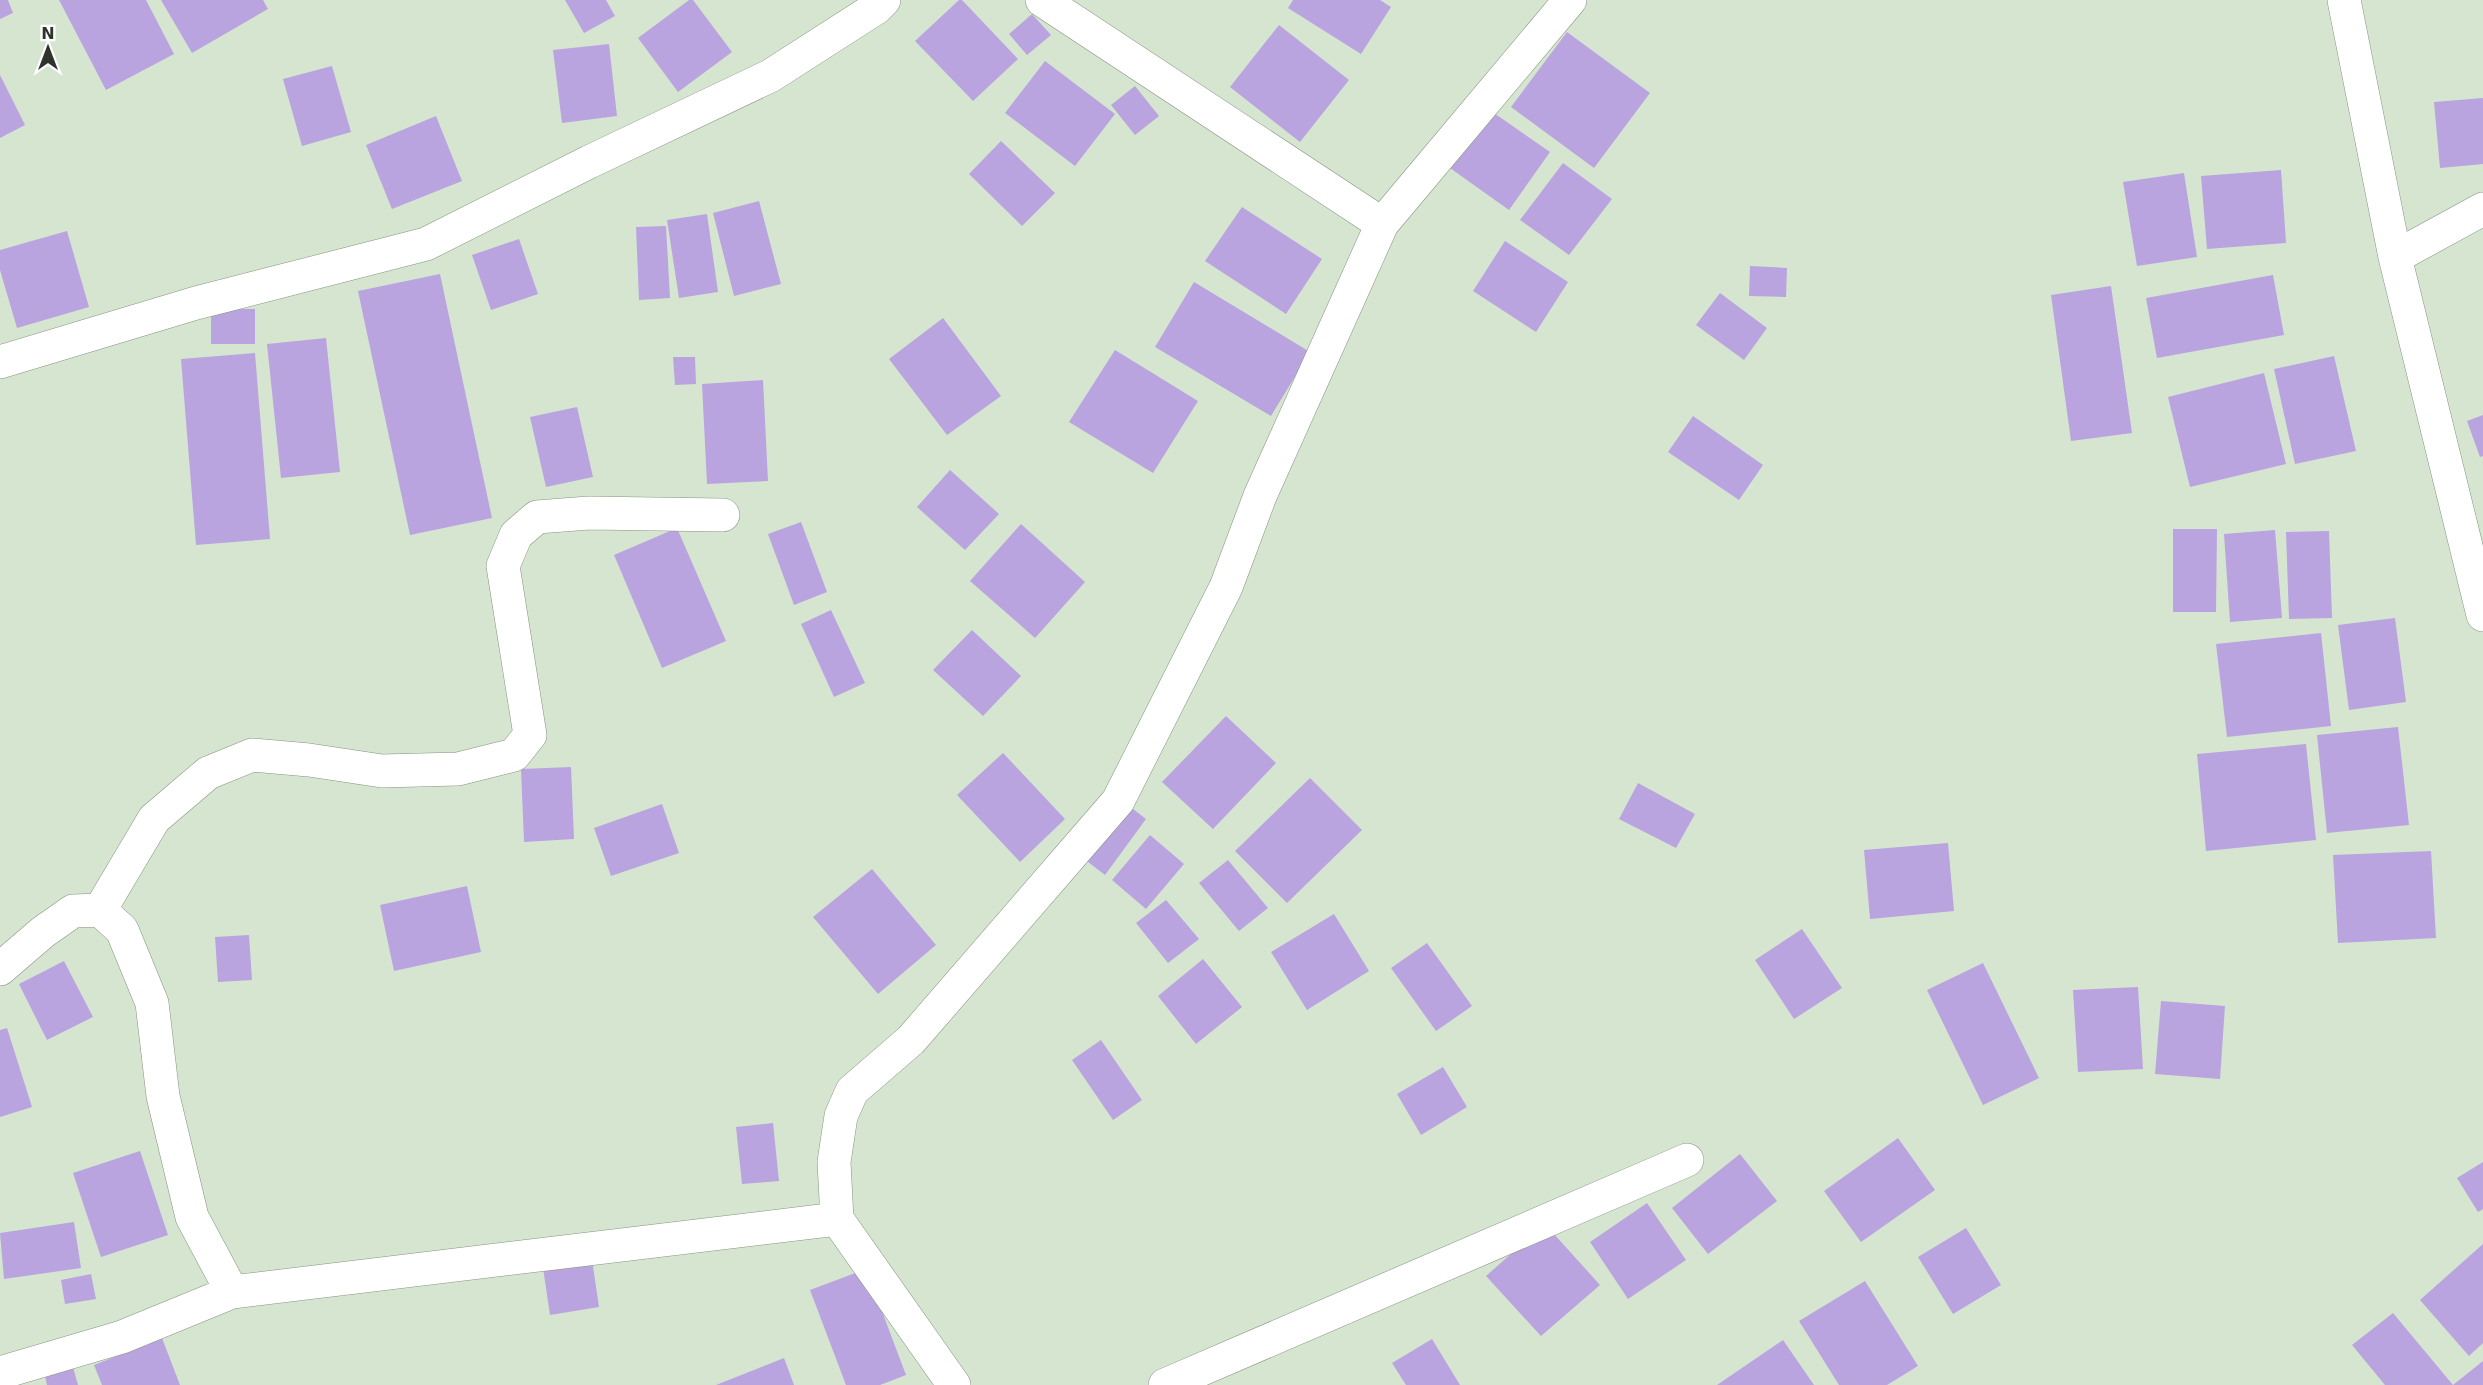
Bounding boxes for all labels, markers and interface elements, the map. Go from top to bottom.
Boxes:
north arrow [18,18,78,78]
text: N [41,24,55,43]

